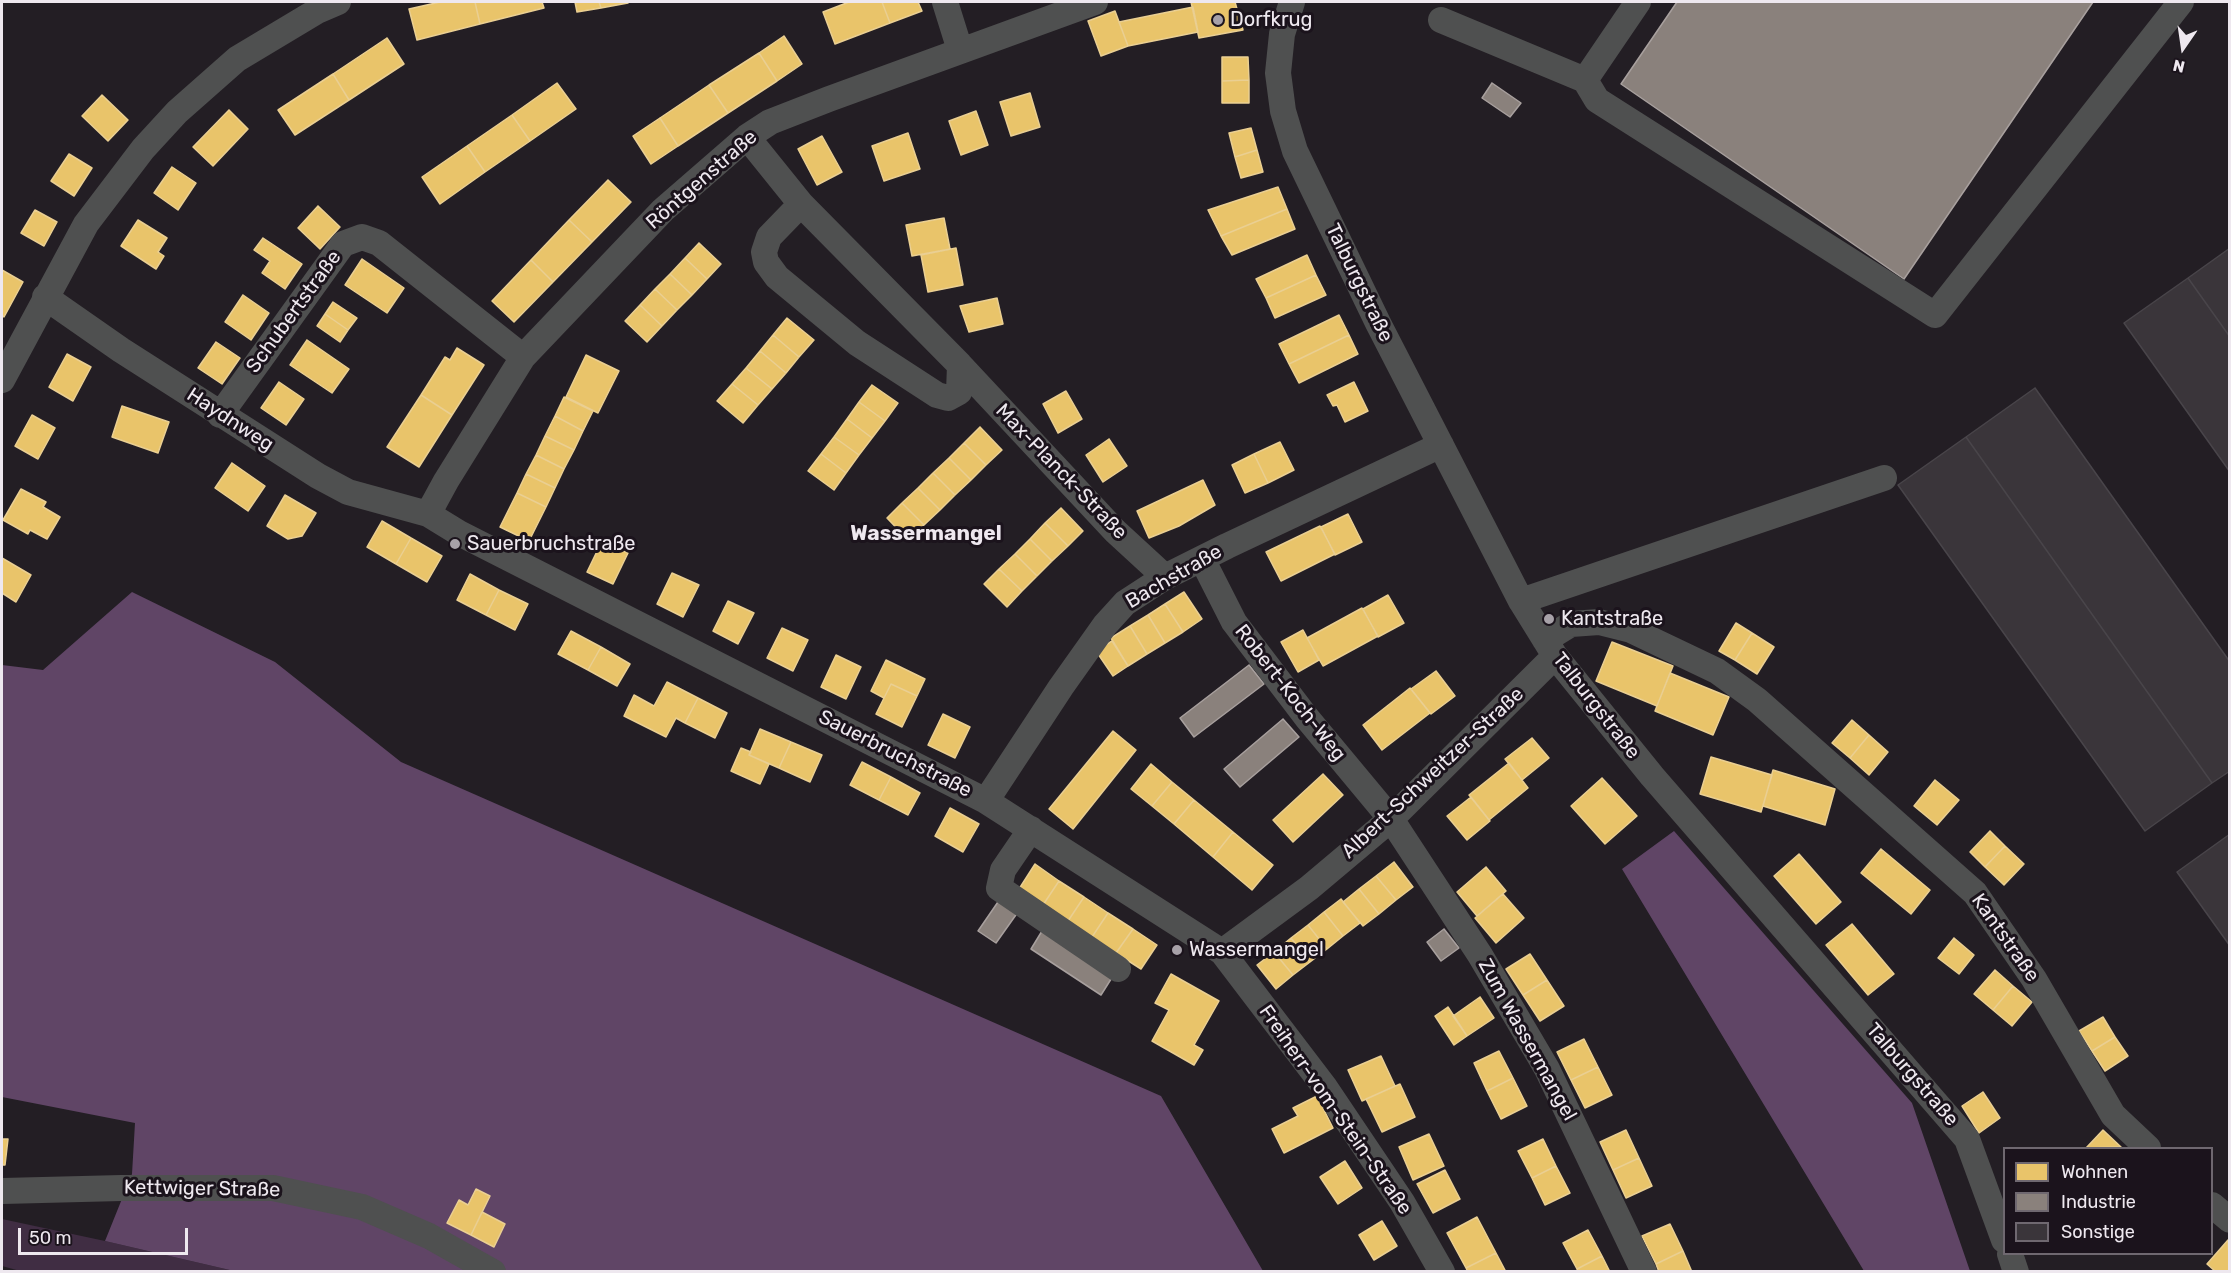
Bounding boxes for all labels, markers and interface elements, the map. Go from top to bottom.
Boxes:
place label: Dorfkrug [1230,8,1312,32]
marker: Dorfkrug [1211,13,1225,27]
north arrow [2153,18,2213,78]
text: N [2171,55,2187,77]
street label: Röntgenstraße [642,125,762,235]
street label: Talburgstraße [1320,220,1398,346]
street label: Schubertstraße [241,246,347,378]
street label: Haydnweg [182,383,278,457]
street label: Max-Planck-Straße [990,399,1132,545]
district label: Wassermangel [850,521,1002,547]
place label: Sauerbruchstraße [467,532,636,556]
marker: Sauerbruchstraße [448,537,462,551]
street label: Bachstraße [1122,540,1226,614]
place label: Kantstraße [1561,607,1663,631]
marker: Kantstraße [1542,612,1556,626]
street label: Robert-Koch-Weg [1229,620,1351,766]
street label: Talburgstraße [1547,648,1645,764]
street label: Albert-Schweitzer-Straße [1337,682,1529,864]
street label: Sauerbruchstraße [814,705,976,803]
street label: Kantstraße [1966,889,2044,987]
place label: Wassermangel [1189,938,1324,962]
marker: Wassermangel [1170,943,1184,957]
street label: Zum Wassermangel [1473,955,1581,1125]
street label: Freiherr-vom-Stein-Straße [1253,1000,1417,1220]
street label: Talburgstraße [1861,1019,1963,1131]
legend [2003,1147,2213,1255]
text: Wohnen [2061,1161,2128,1183]
street label: Kettwiger Straße [124,1176,280,1202]
text: Industrie [2061,1191,2136,1213]
scale bar [21,1216,190,1254]
text: Sonstige [2061,1221,2135,1243]
text: 50 m [29,1227,72,1249]

